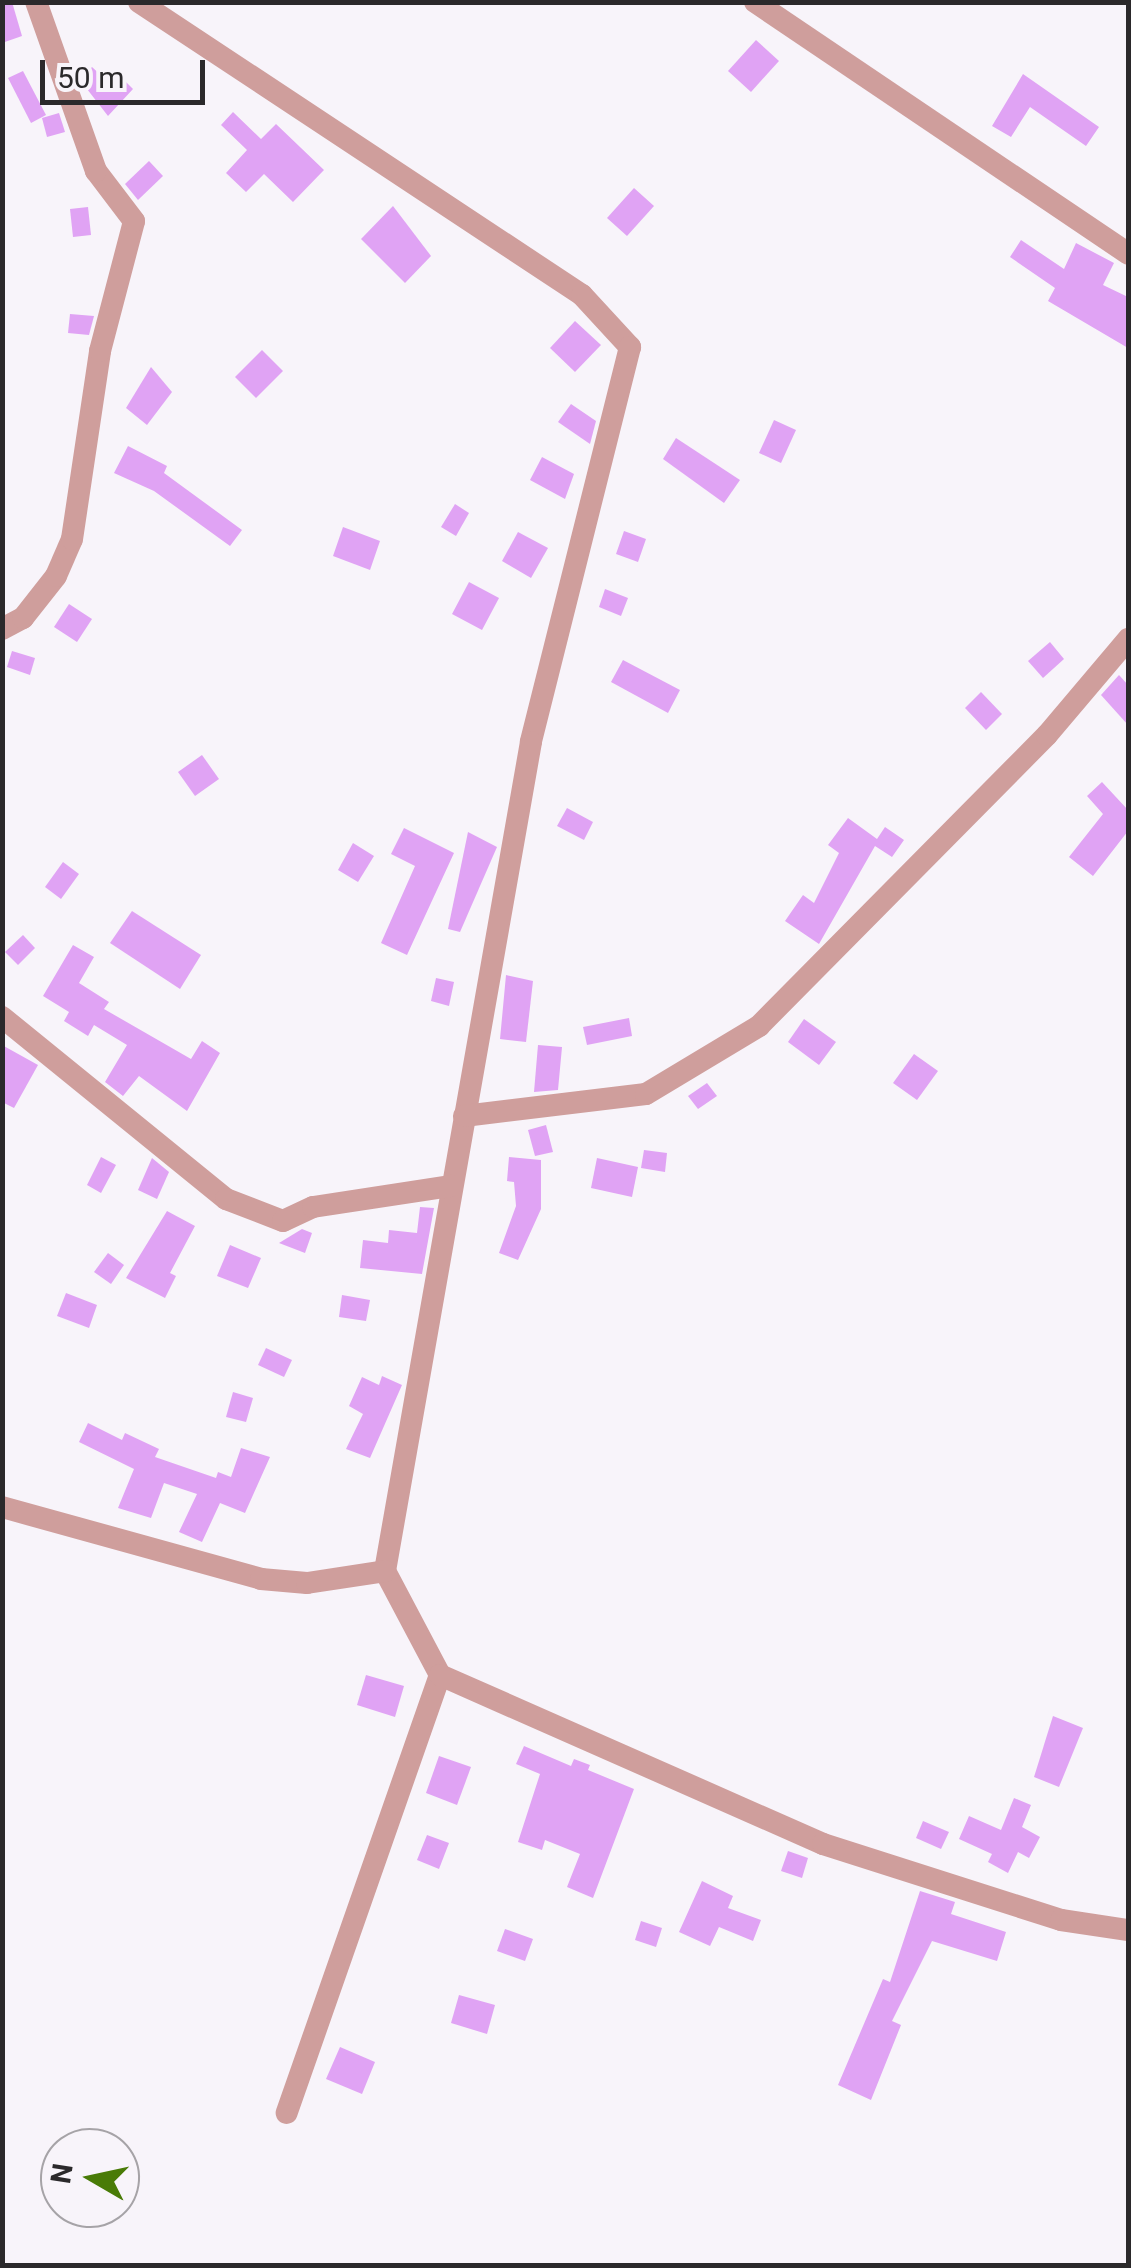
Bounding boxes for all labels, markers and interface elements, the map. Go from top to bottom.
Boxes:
scale bar [45,40,210,102]
text: 50 m [57,60,124,95]
north arrow [40,2128,140,2228]
text: N [44,2161,80,2186]

